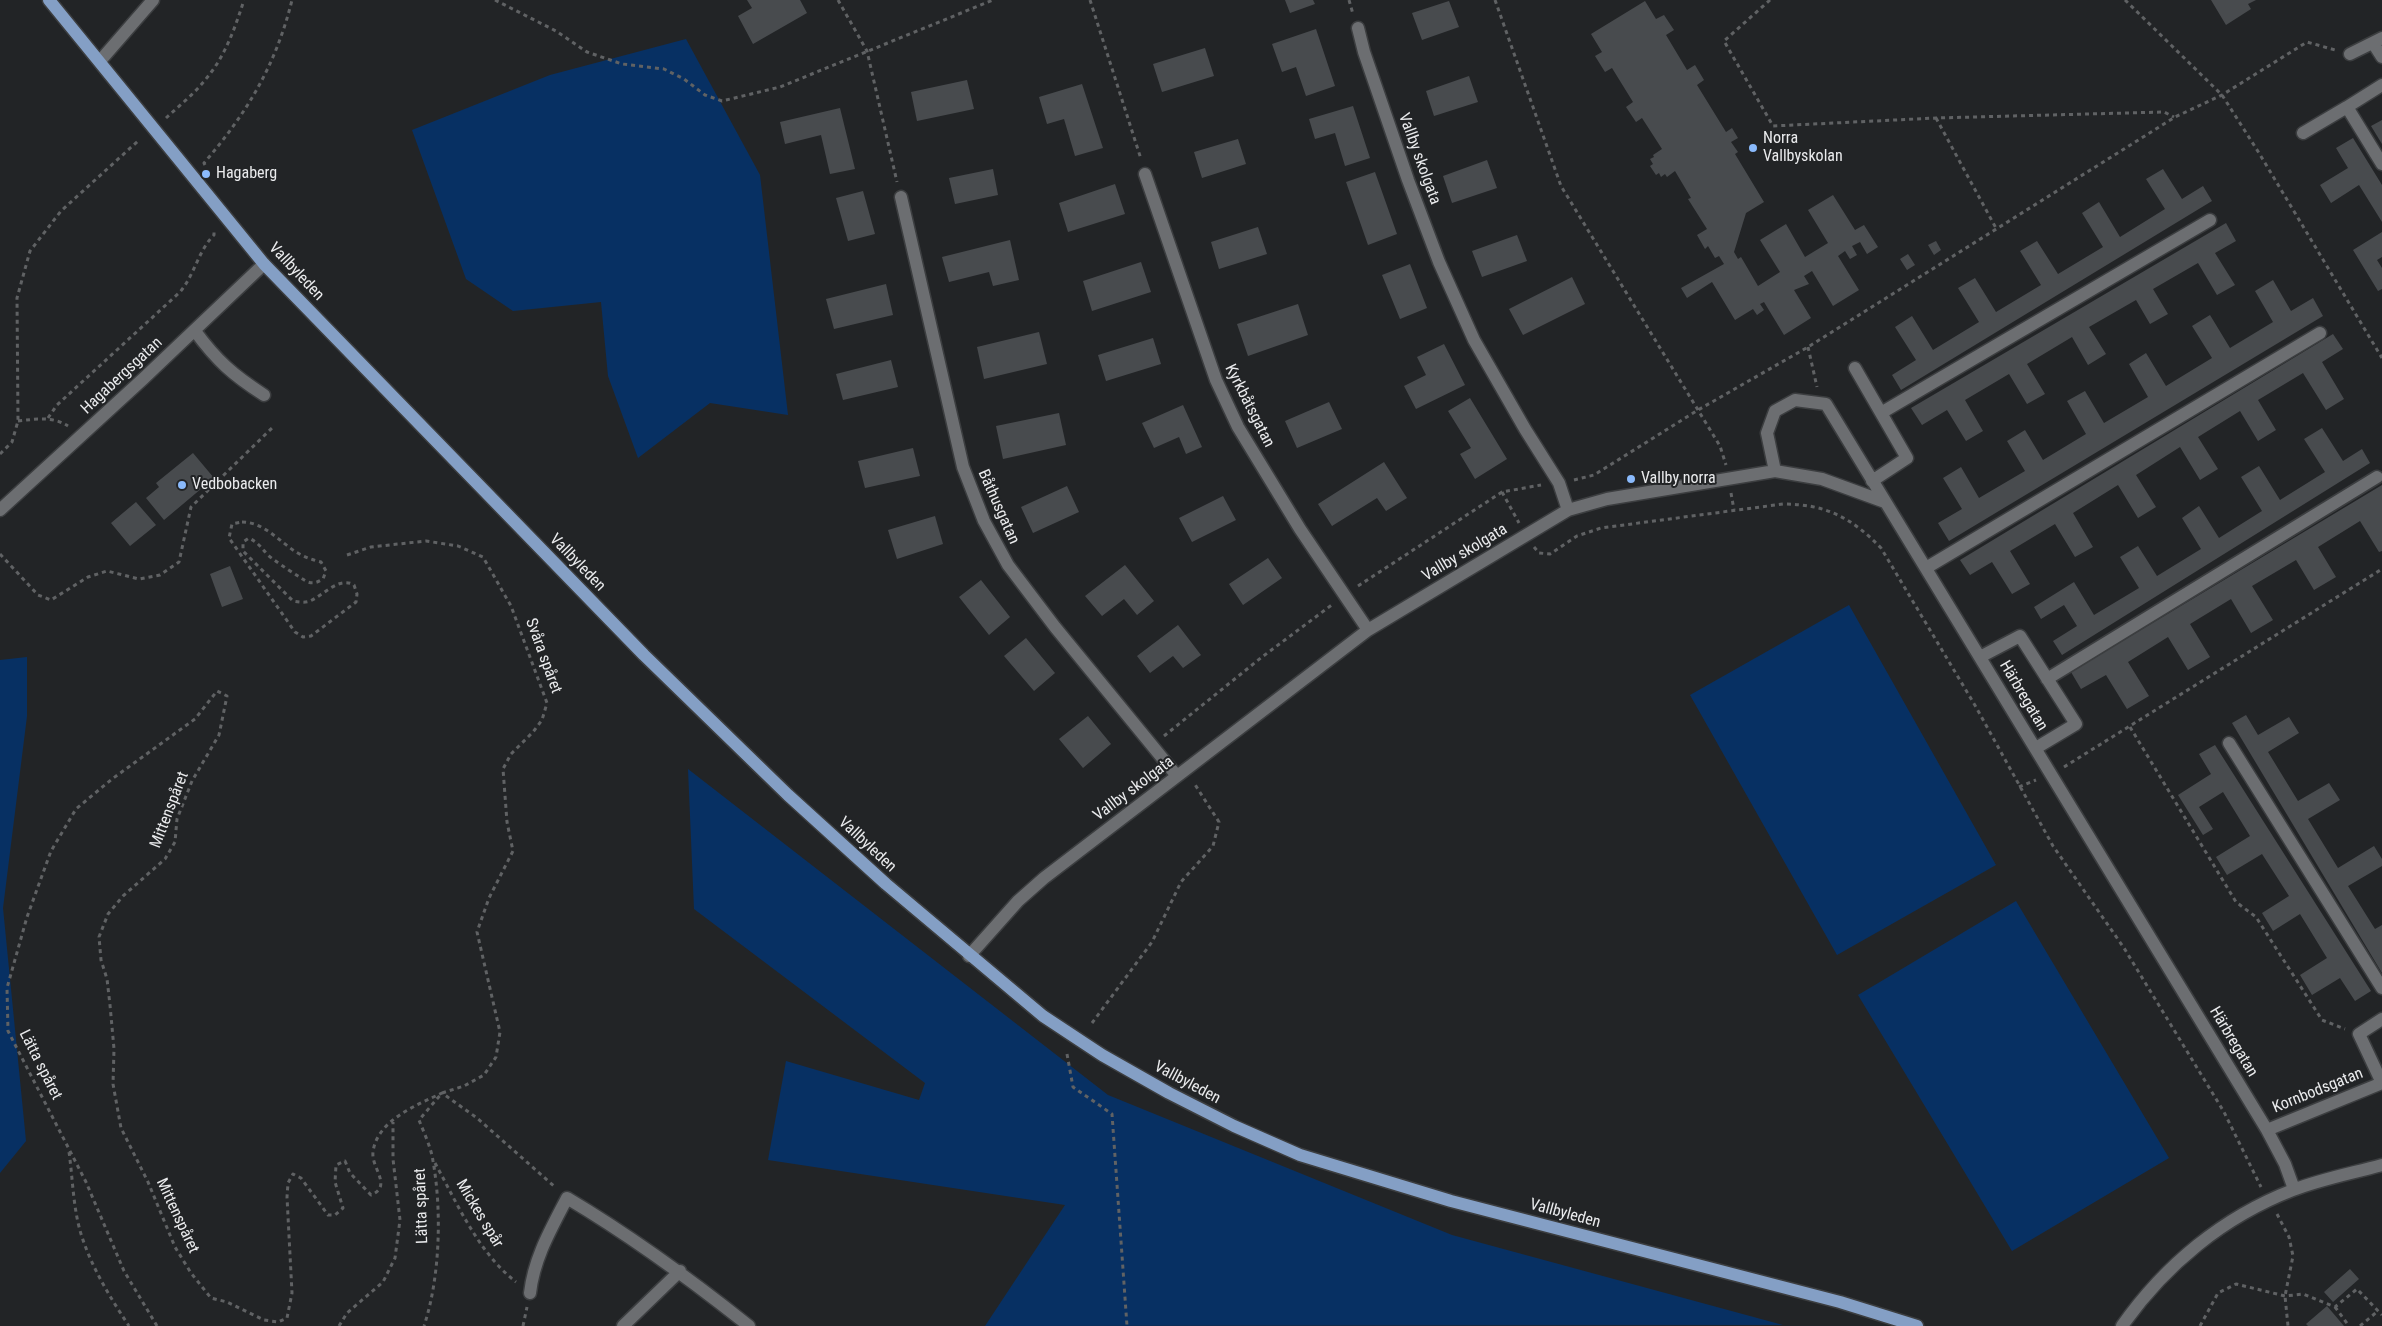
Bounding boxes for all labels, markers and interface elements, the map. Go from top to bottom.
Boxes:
street label: Vallby skolgata [1394,111,1444,207]
place label: Norra Vallbyskolan [1763,129,1843,167]
marker: Norra Vallbyskolan [1747,142,1759,154]
place label: Hagaberg [216,164,277,184]
marker: Hagaberg [200,168,212,180]
street label: Vallbyleden [264,239,328,305]
street label: Hagabergsgatan [77,333,167,419]
street label: Kyrkbåtsgatan [1220,361,1278,451]
street label: Båthusgatan [973,467,1023,547]
place label: Vallby norra [1641,469,1716,489]
marker: Vallby norra [1625,473,1637,485]
place label: Vedbobacken [192,475,277,495]
marker: Vedbobacken [176,479,188,491]
street label: Vallby skolgata [1419,520,1511,586]
street label: Vallbyleden [545,530,609,596]
street label: Svåra spåret [521,616,565,696]
street label: Härbregatan [1995,658,2051,734]
street label: Vallby skolgata [1090,752,1178,826]
street label: Mittenspåret [147,769,193,851]
street label: Vallbyleden [834,813,900,877]
street label: Härbregatan [2205,1004,2261,1080]
street label: Lätta spåret [14,1027,66,1103]
street label: Vallbyleden [1151,1058,1223,1108]
street label: Kornbodsgatan [2270,1064,2366,1118]
street label: Lätta spåret [411,1168,433,1244]
street label: Mittenspåret [151,1176,203,1256]
street label: Mickes spår [451,1176,507,1252]
street label: Vallbyleden [1528,1195,1602,1233]

